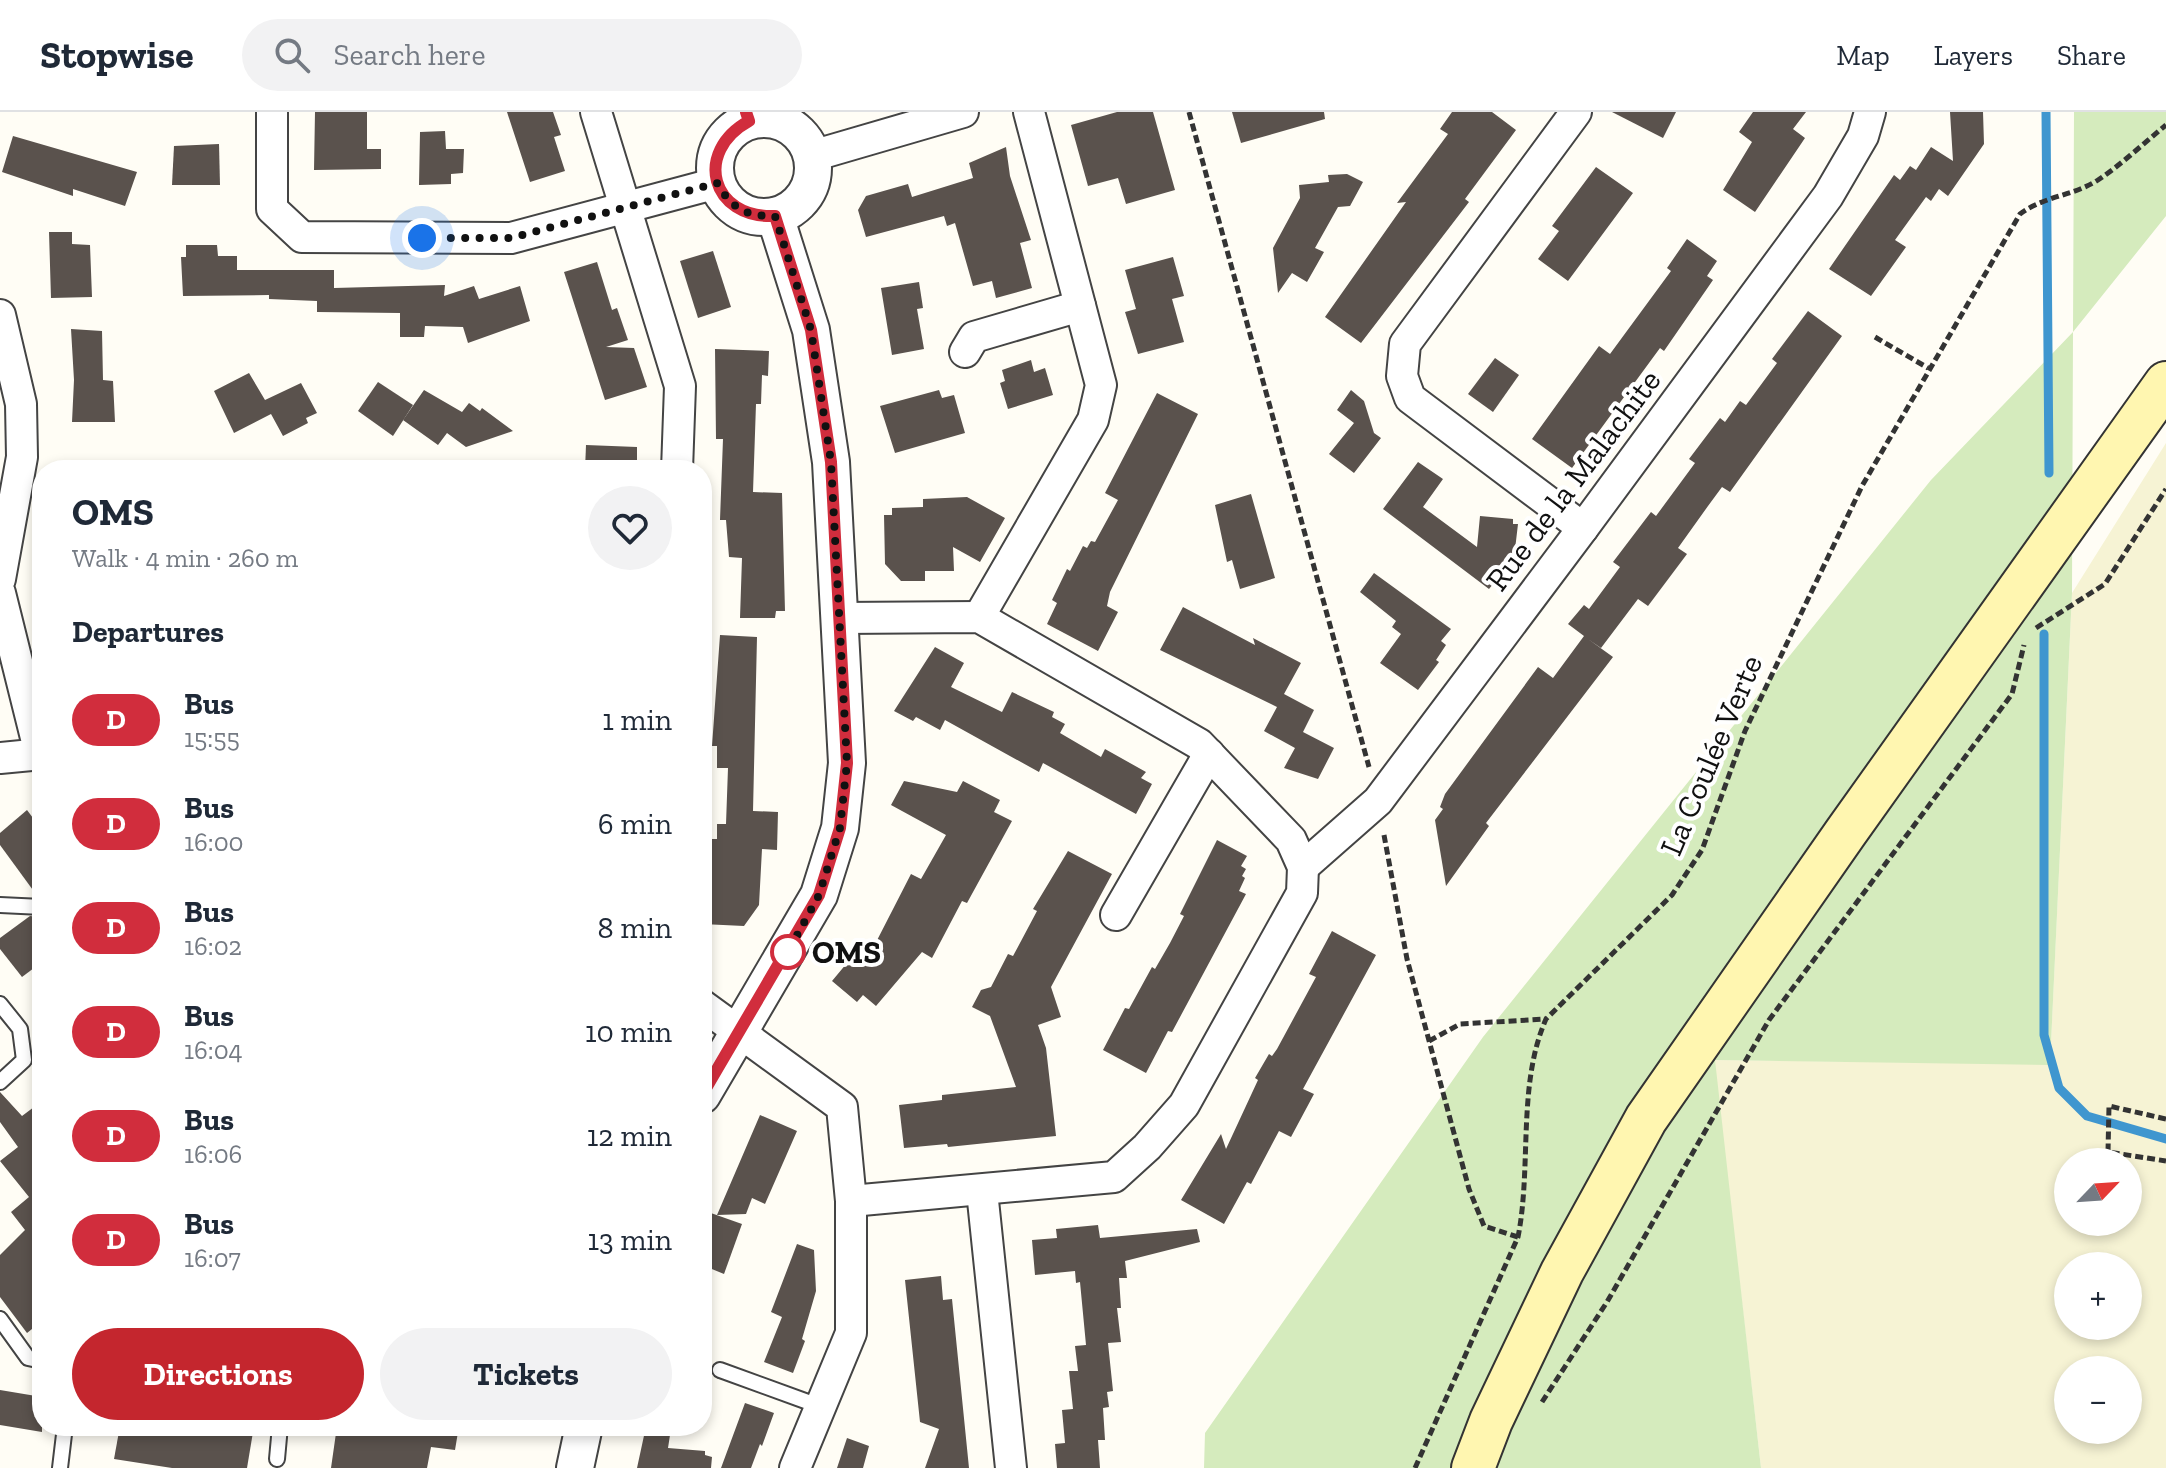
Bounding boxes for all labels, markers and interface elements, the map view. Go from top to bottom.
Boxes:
search box [242,19,802,91]
text: Stopwise [40,32,194,78]
icon: search [270,33,314,77]
text: Search here [334,37,485,73]
text: Map [1836,39,1890,72]
text: Layers [1934,39,2013,72]
text: Share [2057,39,2126,72]
your location [402,218,442,258]
street label: Rue de la Malachite [1477,362,1669,598]
button: heart [588,486,672,570]
text: OMS [72,489,154,535]
text: Walk · 4 min · 260 m [72,542,298,574]
text: Departures [72,614,224,650]
street label: La Coulée Verte [1652,649,1770,861]
text: Bus [184,686,234,722]
text: 1 min [602,702,672,738]
text: D [106,703,126,736]
text: 15:55 [184,722,240,754]
text: Bus [184,790,234,826]
text: 6 min [598,806,672,842]
text: D [106,807,126,840]
text: 16:00 [184,826,244,858]
text: Bus [184,894,234,930]
text: 8 min [598,910,672,946]
text: D [106,911,126,944]
text: 16:02 [184,930,242,962]
place label: OMS [812,933,881,971]
marker: OMS [771,935,805,969]
text: Bus [184,998,234,1034]
text: 10 min [585,1014,672,1050]
text: D [106,1015,126,1048]
text: 16:04 [184,1034,243,1066]
text: Bus [184,1102,234,1138]
text: 12 min [587,1118,672,1154]
text: D [106,1119,126,1152]
text: 16:06 [184,1138,242,1170]
north arrow [2054,1148,2142,1236]
map controls [2054,1148,2142,1444]
text: Bus [184,1206,234,1242]
text: 13 min [587,1222,672,1258]
text: D [106,1223,126,1256]
text: 16:07 [184,1242,241,1274]
button: + [2054,1252,2142,1340]
button: Directions [72,1328,364,1420]
button: Tickets [380,1328,672,1420]
button: − [2054,1356,2142,1444]

